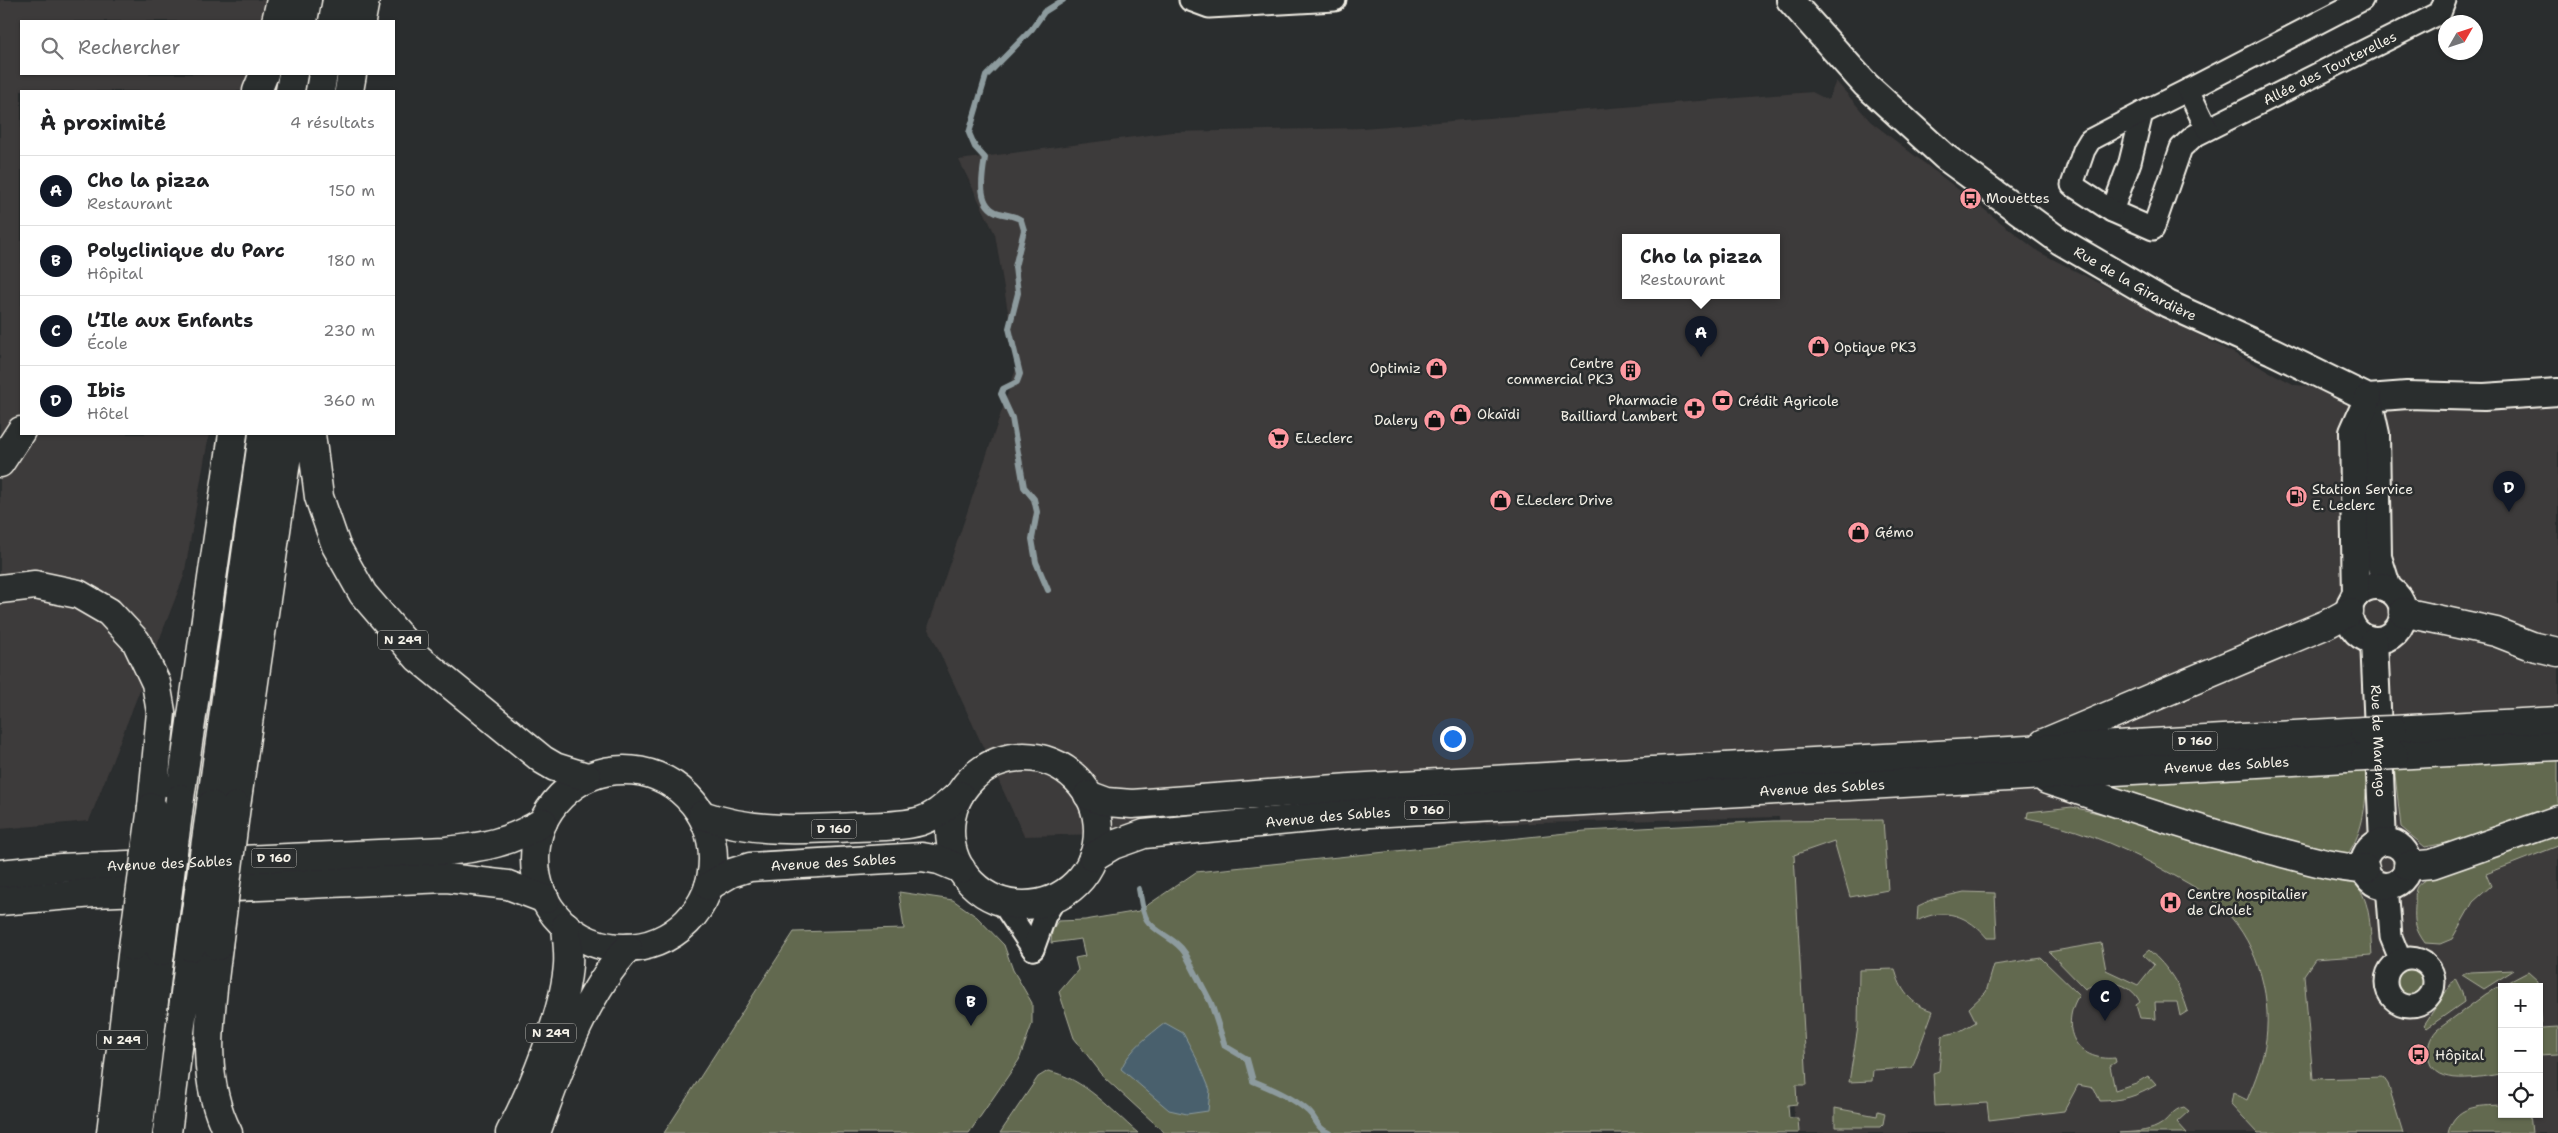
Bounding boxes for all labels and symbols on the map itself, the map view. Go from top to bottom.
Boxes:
north arrow [2438,15,2483,60]
street label: Allée des Tourterelles [2260,27,2399,109]
bus stop icon: Mouettes [1958,186,1982,210]
place label: Mouettes [1986,189,2050,207]
street label: Rue de la Girardière [2071,242,2200,325]
pin: A [1685,316,1717,357]
shop icon: Optique PK3 [1806,335,1830,359]
place label: Optique PK3 [1834,338,1917,356]
place label: Centre commercial PK3 [1507,354,1614,388]
shop icon: Optimiz [1425,356,1449,380]
place label: Optimiz [1369,359,1421,377]
building icon: Centre commercial PK3 [1618,359,1642,383]
bank icon: Crédit Agricole [1710,389,1734,413]
place label: Pharmacie Bailliard Lambert [1561,391,1678,425]
place label: Crédit Agricole [1738,392,1839,410]
pharmacy icon: Pharmacie Bailliard Lambert [1682,396,1706,420]
shop icon: Okaïdi [1449,402,1473,426]
place label: Okaïdi [1477,405,1520,423]
shop icon: Dalery [1422,408,1446,432]
place label: Dalery [1374,411,1418,429]
supermarket icon: E.Leclerc [1267,426,1291,450]
place label: E.Leclerc [1295,429,1353,447]
pin: D [2493,471,2525,512]
place label: Station Service E. Leclerc [2312,480,2413,514]
fuel station icon: Station Service E. Leclerc [2284,485,2308,509]
shop icon: E.Leclerc Drive [1488,488,1512,512]
place label: E.Leclerc Drive [1516,491,1613,509]
shop icon: Gémo [1847,520,1871,544]
place label: Gémo [1875,523,1914,541]
road number: N 249 [378,630,428,650]
street label: Rue de Marengo [2367,684,2390,797]
your location [1440,726,1466,752]
road number: D 160 [2172,731,2218,750]
street label: Avenue des Sables [2163,752,2290,777]
street label: Avenue des Sables [1759,775,1885,800]
road number: D 160 [1404,800,1450,820]
street label: Avenue des Sables [1265,803,1391,831]
road number: D 160 [812,820,856,839]
road number: D 160 [252,848,296,868]
street label: Avenue des Sables [770,850,897,875]
street label: Avenue des Sables [106,851,233,875]
place label: Centre hospitalier de Cholet [2187,885,2308,919]
hospital icon: Centre hospitalier de Cholet [2159,890,2183,914]
pin: C [2089,980,2121,1021]
pin: B [955,985,987,1026]
road number: N 249 [526,1024,576,1042]
road number: N 249 [97,1030,147,1050]
bus stop icon: Hôpital [2407,1043,2431,1067]
place label: Hôpital [2435,1046,2485,1064]

